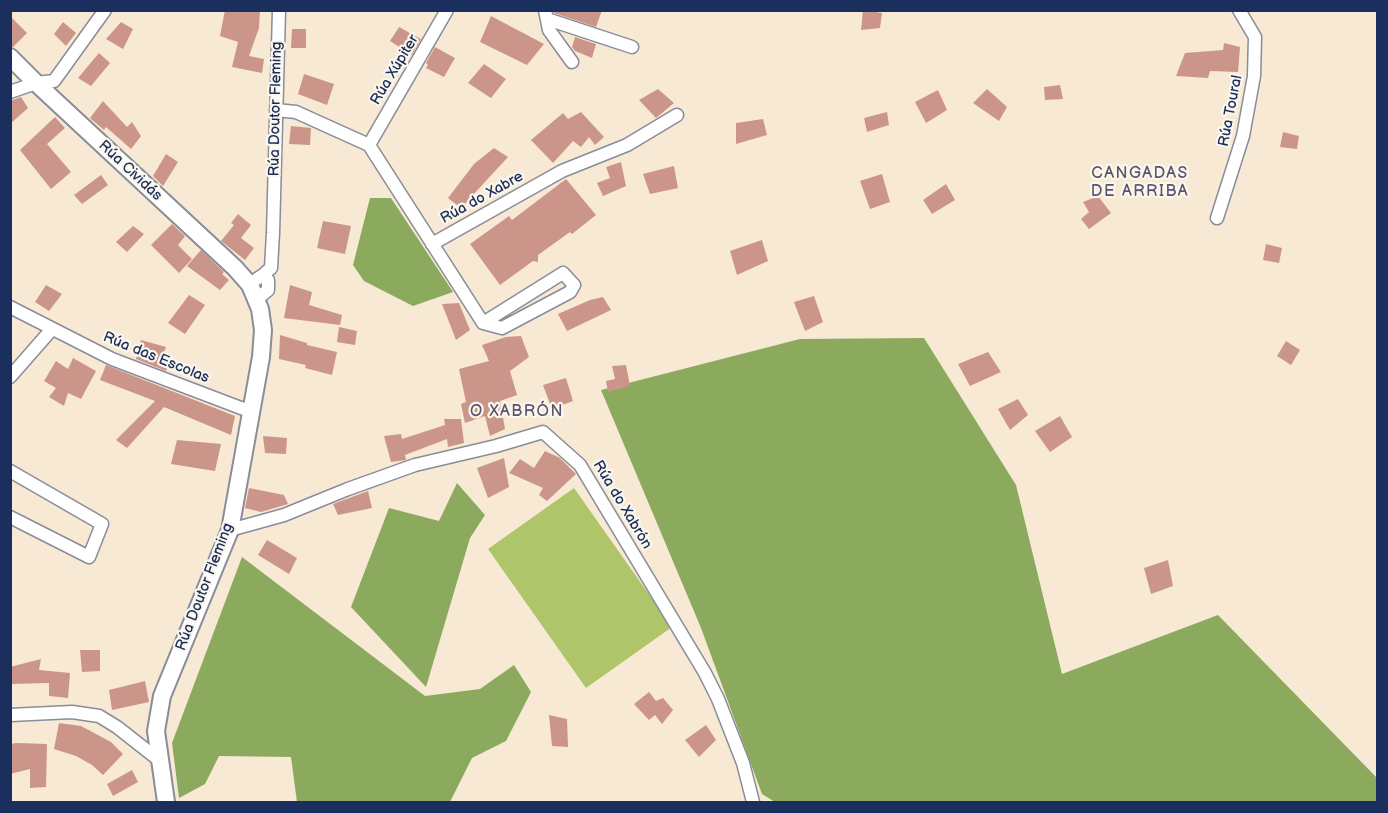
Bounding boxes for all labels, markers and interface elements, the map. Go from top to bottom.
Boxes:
street label: Rúa Xúpiter [367,32,423,108]
street label: Rúa Doutor Fleming [266,41,286,177]
street label: Rúa Toural [1215,74,1247,148]
street label: Rúa Cividás [94,137,166,205]
district label: CANGADAS DE ARRIBA [1091,164,1189,202]
street label: Rúa do Xabre [437,168,527,228]
street label: Rúa das Escolas [100,328,212,388]
district label: O XABRÓN [470,402,564,422]
street label: Rúa do Xabrón [589,458,655,552]
street label: Rúa Doutor Fleming [172,521,238,653]

